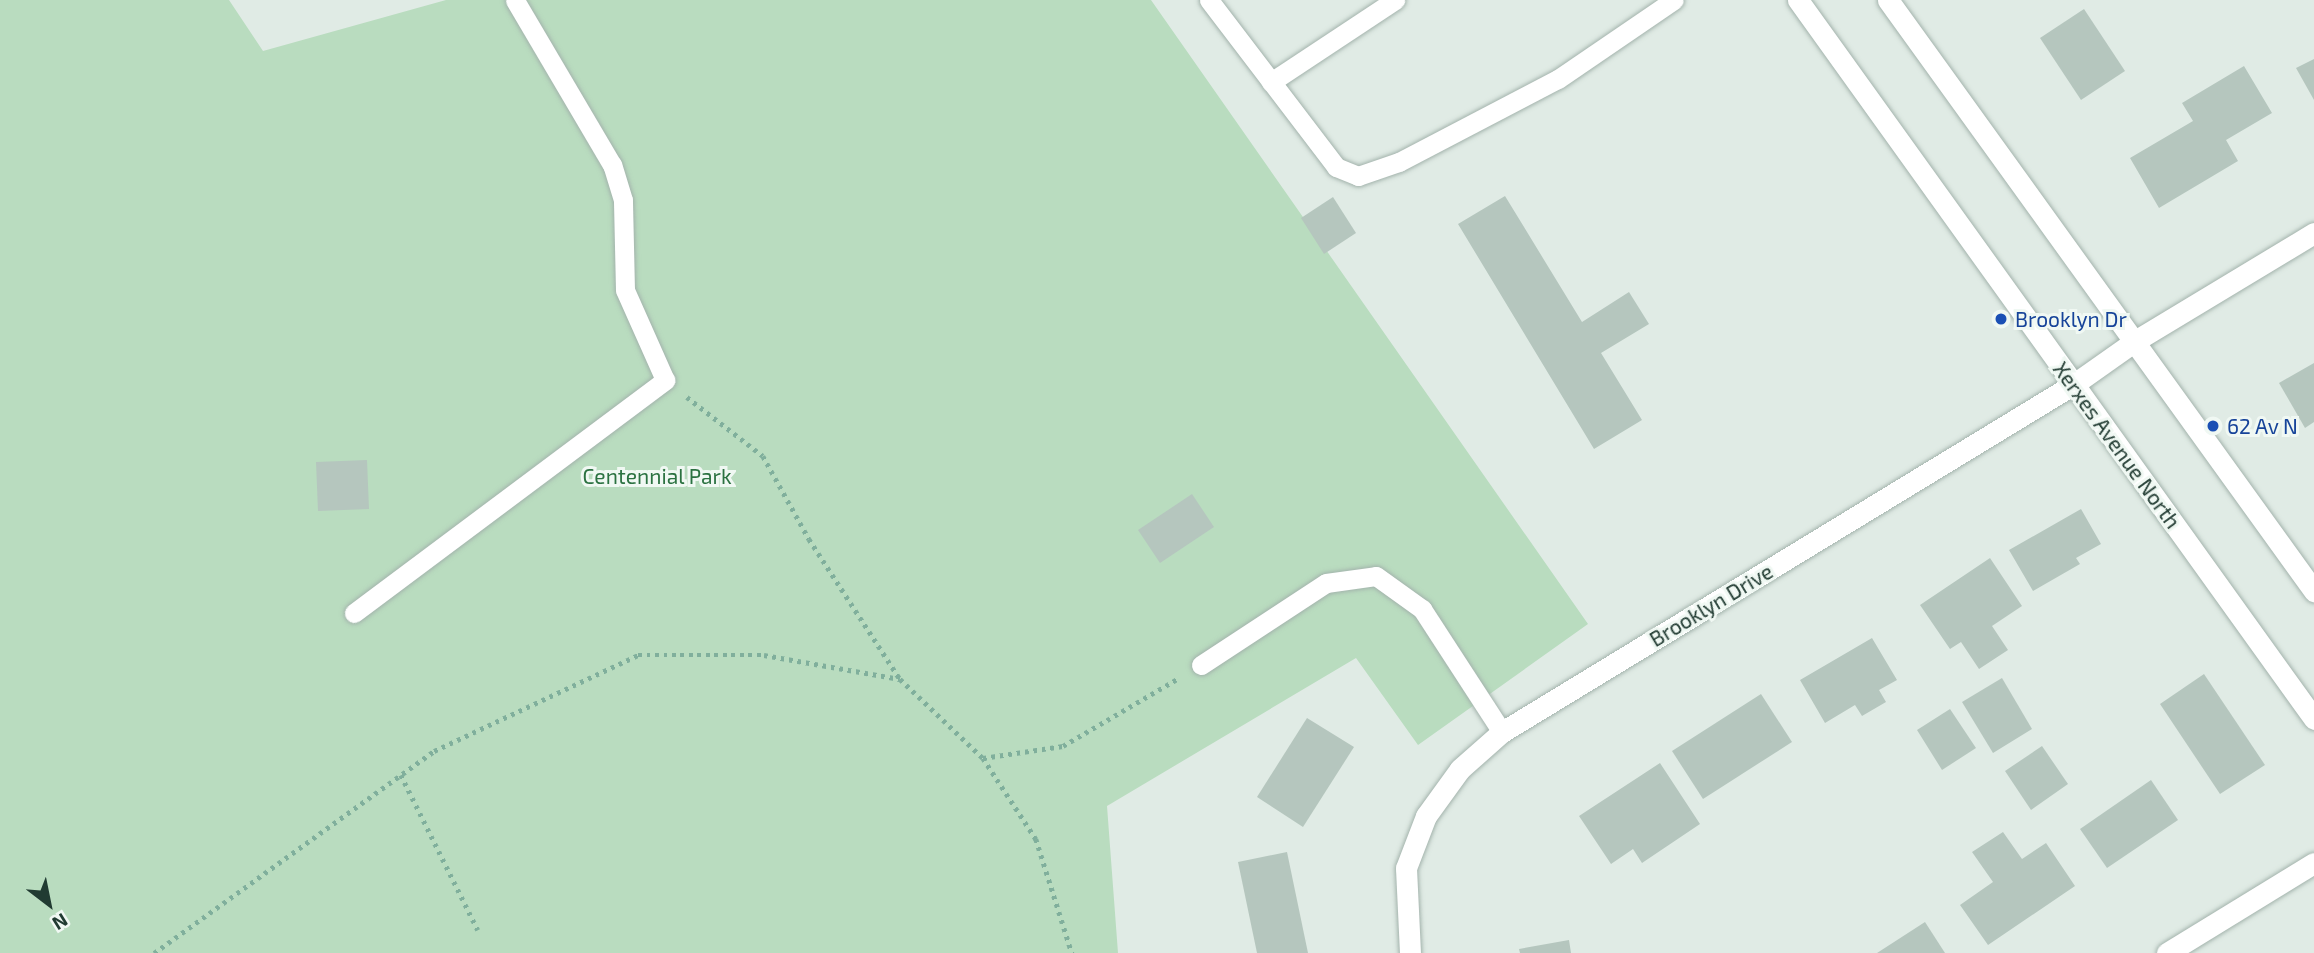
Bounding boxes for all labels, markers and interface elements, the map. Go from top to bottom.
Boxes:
place label: Brooklyn Dr [2015,306,2127,332]
marker: Brooklyn Dr [1993,311,2009,327]
street label: Xerxes Avenue North [2048,357,2186,533]
place label: 62 Av N [2227,413,2299,439]
marker: 62 Av N [2205,418,2221,434]
park label: Centennial Park [582,463,732,489]
street label: Brooklyn Drive [1645,558,1777,652]
north arrow [14,869,84,939]
text: N [48,909,72,936]

